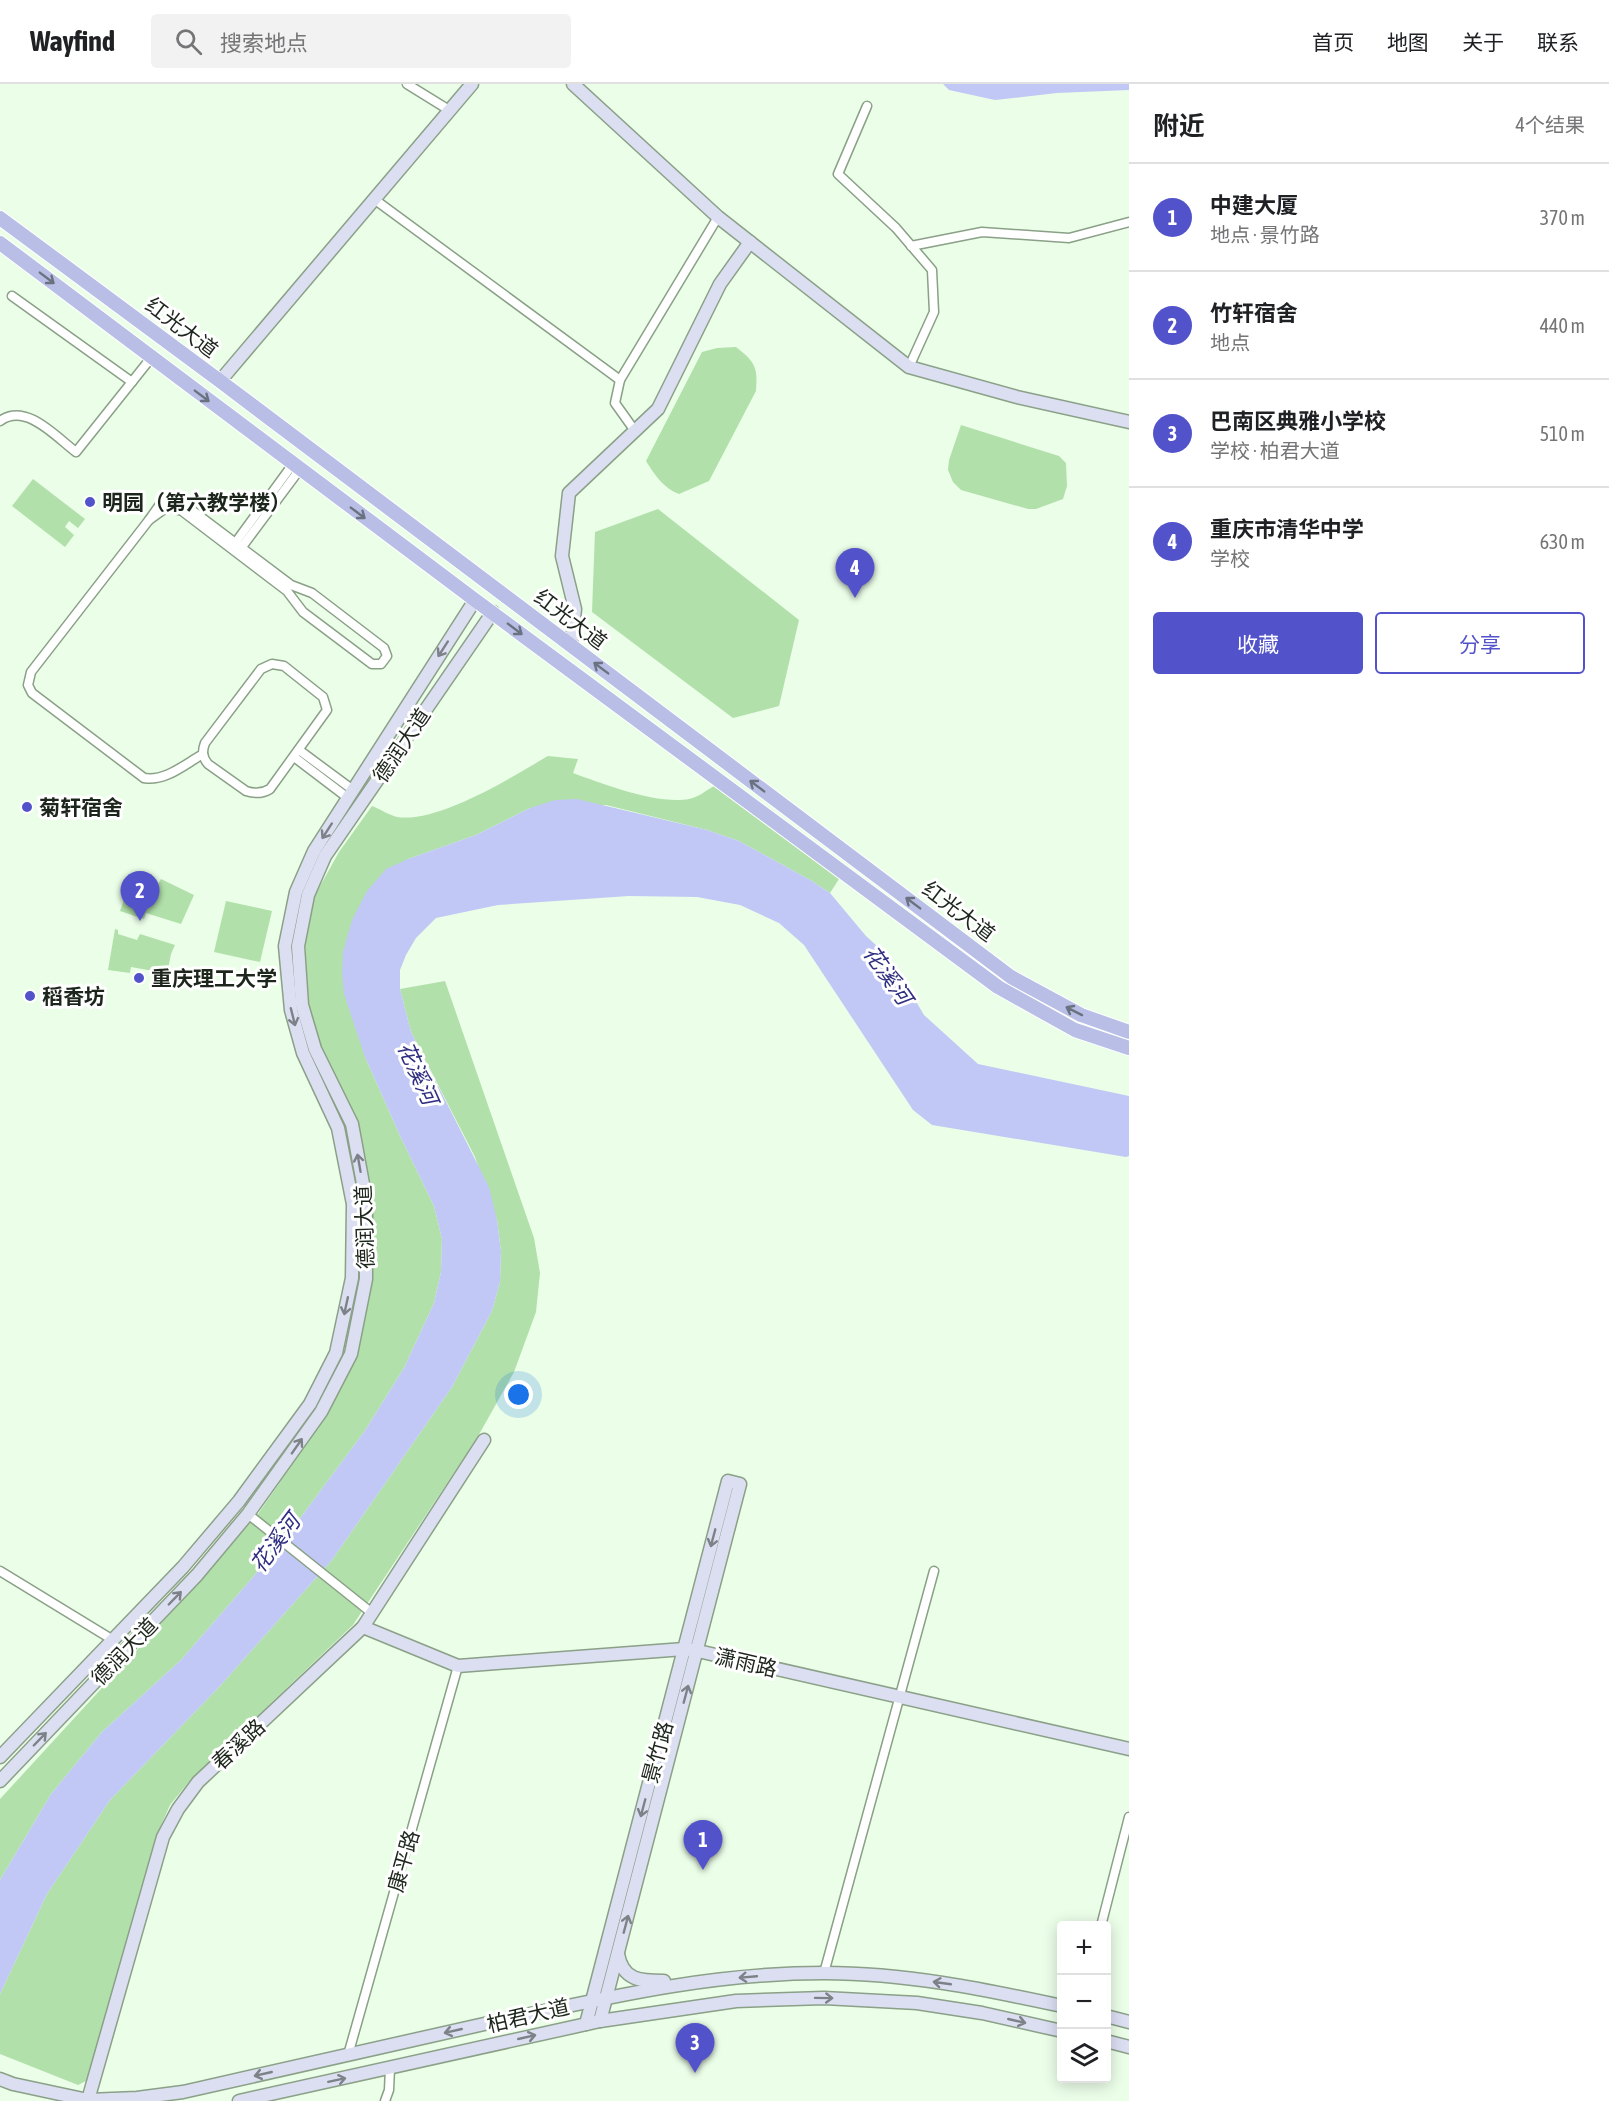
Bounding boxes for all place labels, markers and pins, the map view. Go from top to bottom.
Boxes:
place label: 明园（第六教学楼） [102,490,291,514]
marker: 明园（第六教学楼） [83,495,97,509]
pin: 4 [836,548,874,598]
place label: 菊轩宿舍 [39,795,123,819]
marker: 菊轩宿舍 [20,800,34,814]
pin: 2 [120,872,160,921]
place label: 重庆理工大学 [151,966,277,990]
marker: 重庆理工大学 [132,971,146,985]
place label: 稻香坊 [42,984,105,1008]
marker: 稻香坊 [23,989,37,1003]
pin: 1 [684,1820,722,1870]
pin: 3 [676,2024,714,2073]

